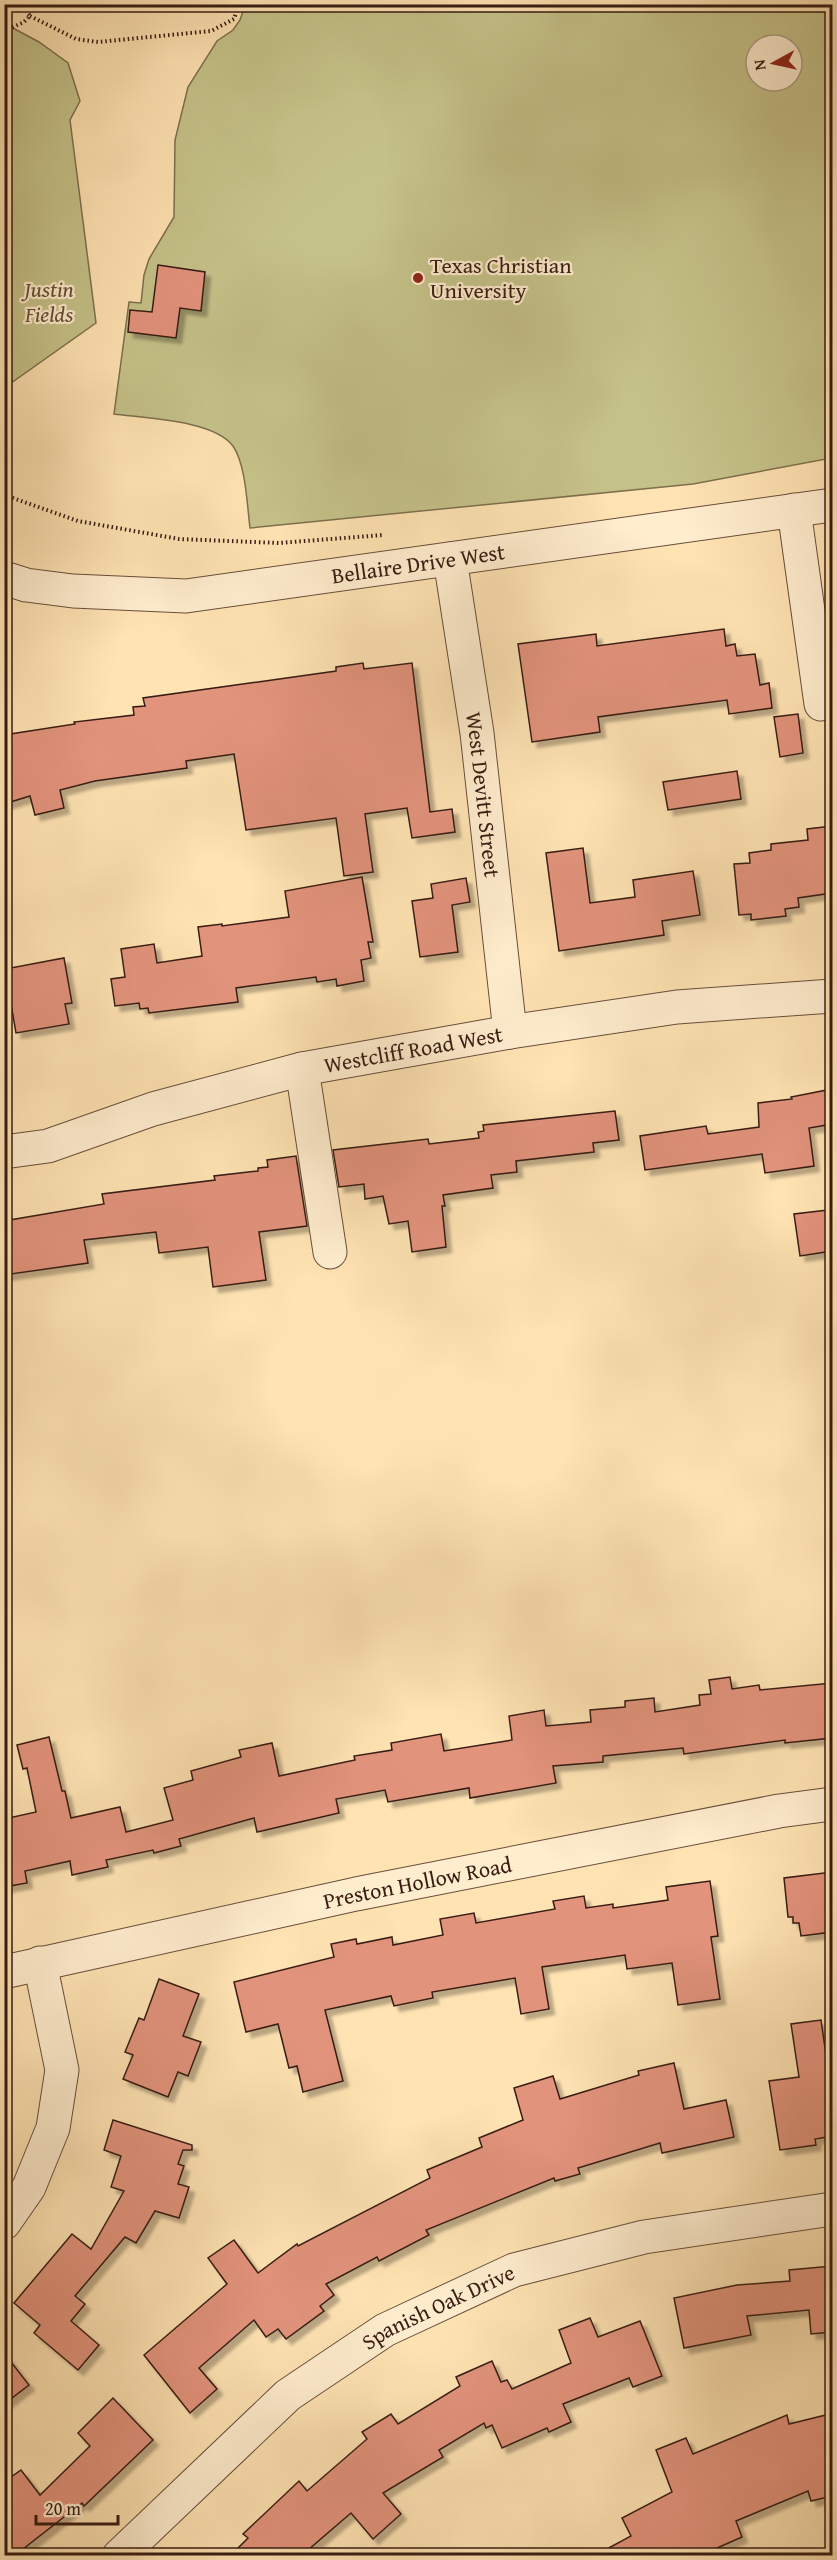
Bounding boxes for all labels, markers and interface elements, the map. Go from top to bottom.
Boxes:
north arrow [744,33,804,93]
text: N [746,58,772,72]
place label: Texas Christian University [430,249,572,306]
marker: Texas Christian University [411,271,425,285]
park label: Justin Fields [20,273,74,330]
street label: Bellaire Drive West [329,535,507,591]
street label: West Devitt Street [458,709,509,879]
street label: Westcliff Road West [321,1018,505,1081]
street label: Preston Hollow Road [320,1848,515,1917]
street label: Spanish Oak Drive [355,2256,520,2358]
scale bar [36,2488,118,2526]
text: 20 m [45,2495,81,2522]

